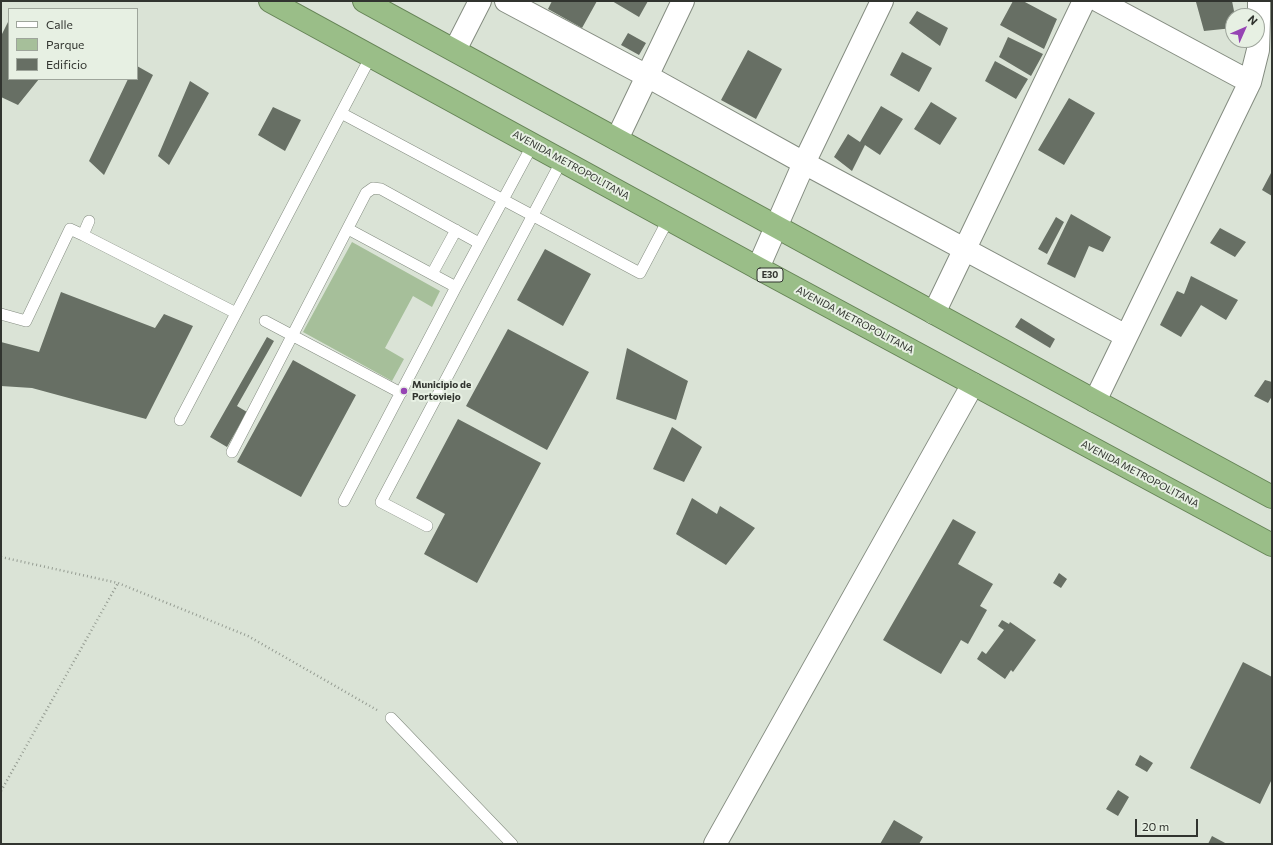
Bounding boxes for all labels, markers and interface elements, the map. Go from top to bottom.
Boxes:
legend [8,8,138,80]
north arrow [1225,8,1265,48]
text: N [1246,12,1261,27]
text: Calle [46,17,73,31]
text: Parque [46,37,84,51]
text: Edificio [46,57,87,71]
street label: AVENIDA METROPOLITANA [511,128,631,202]
road number: E30 [757,268,783,282]
street label: AVENIDA METROPOLITANA [794,284,916,356]
place label: Municipio de Portoviejo [412,379,471,402]
marker: Municipio de Portoviejo [399,386,409,396]
street label: AVENIDA METROPOLITANA [1079,438,1201,510]
scale bar [1137,811,1200,837]
text: 20 m [1142,819,1169,833]

